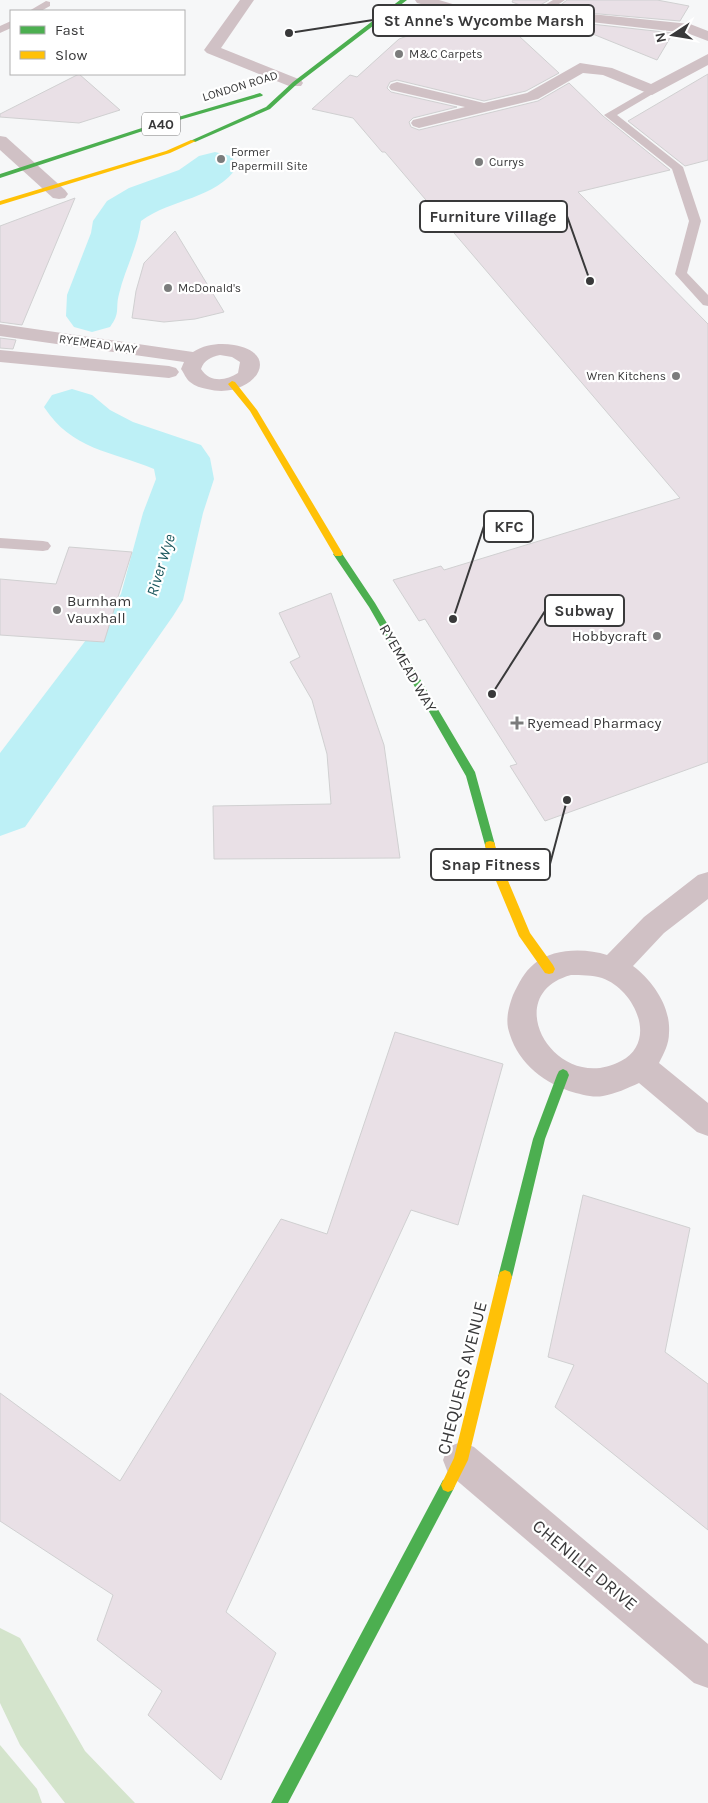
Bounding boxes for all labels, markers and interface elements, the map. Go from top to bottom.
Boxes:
callout: St Anne's Wycombe Marsh [373,5,594,36]
legend [10,10,185,75]
north arrow [648,10,698,60]
text: St Anne's Wycombe Marsh [384,11,584,30]
text: Fast [55,21,85,39]
text: N [651,31,670,44]
text: Slow [55,46,87,64]
place label: M&C Carpets [409,47,483,61]
marker: M&C Carpets [393,48,405,60]
street label: LONDON ROAD [201,68,280,104]
road number: A40 [142,112,180,136]
place label: Former Papermill Site [231,145,308,173]
marker: Former Papermill Site [215,153,227,165]
place label: Currys [489,155,524,169]
marker: Currys [473,156,485,168]
callout: Furniture Village [420,201,567,232]
text: Furniture Village [430,207,556,226]
place label: McDonald's [178,281,241,295]
marker: McDonald's [162,282,174,294]
street label: RYEMEAD WAY [58,332,138,356]
place label: Wren Kitchens [587,369,666,383]
marker: Wren Kitchens [670,370,682,382]
callout: KFC [484,511,533,542]
text: KFC [494,517,524,536]
water label: River Wye [142,531,179,599]
place label: Burnham Vauxhall [67,592,131,627]
callout: Subway [545,595,624,626]
text: Subway [554,601,614,620]
marker: Burnham Vauxhall [51,604,63,616]
street label: RYEMEAD WAY [376,621,441,716]
place label: Hobbycraft [572,627,647,645]
marker: Hobbycraft [651,630,663,642]
place label: Ryemead Pharmacy [527,714,661,732]
marker: Ryemead Pharmacy [511,717,523,729]
callout: Snap Fitness [431,849,550,880]
text: Snap Fitness [442,855,540,874]
street label: CHEQUERS AVENUE [432,1299,492,1457]
street label: CHENILLE DRIVE [528,1515,642,1615]

